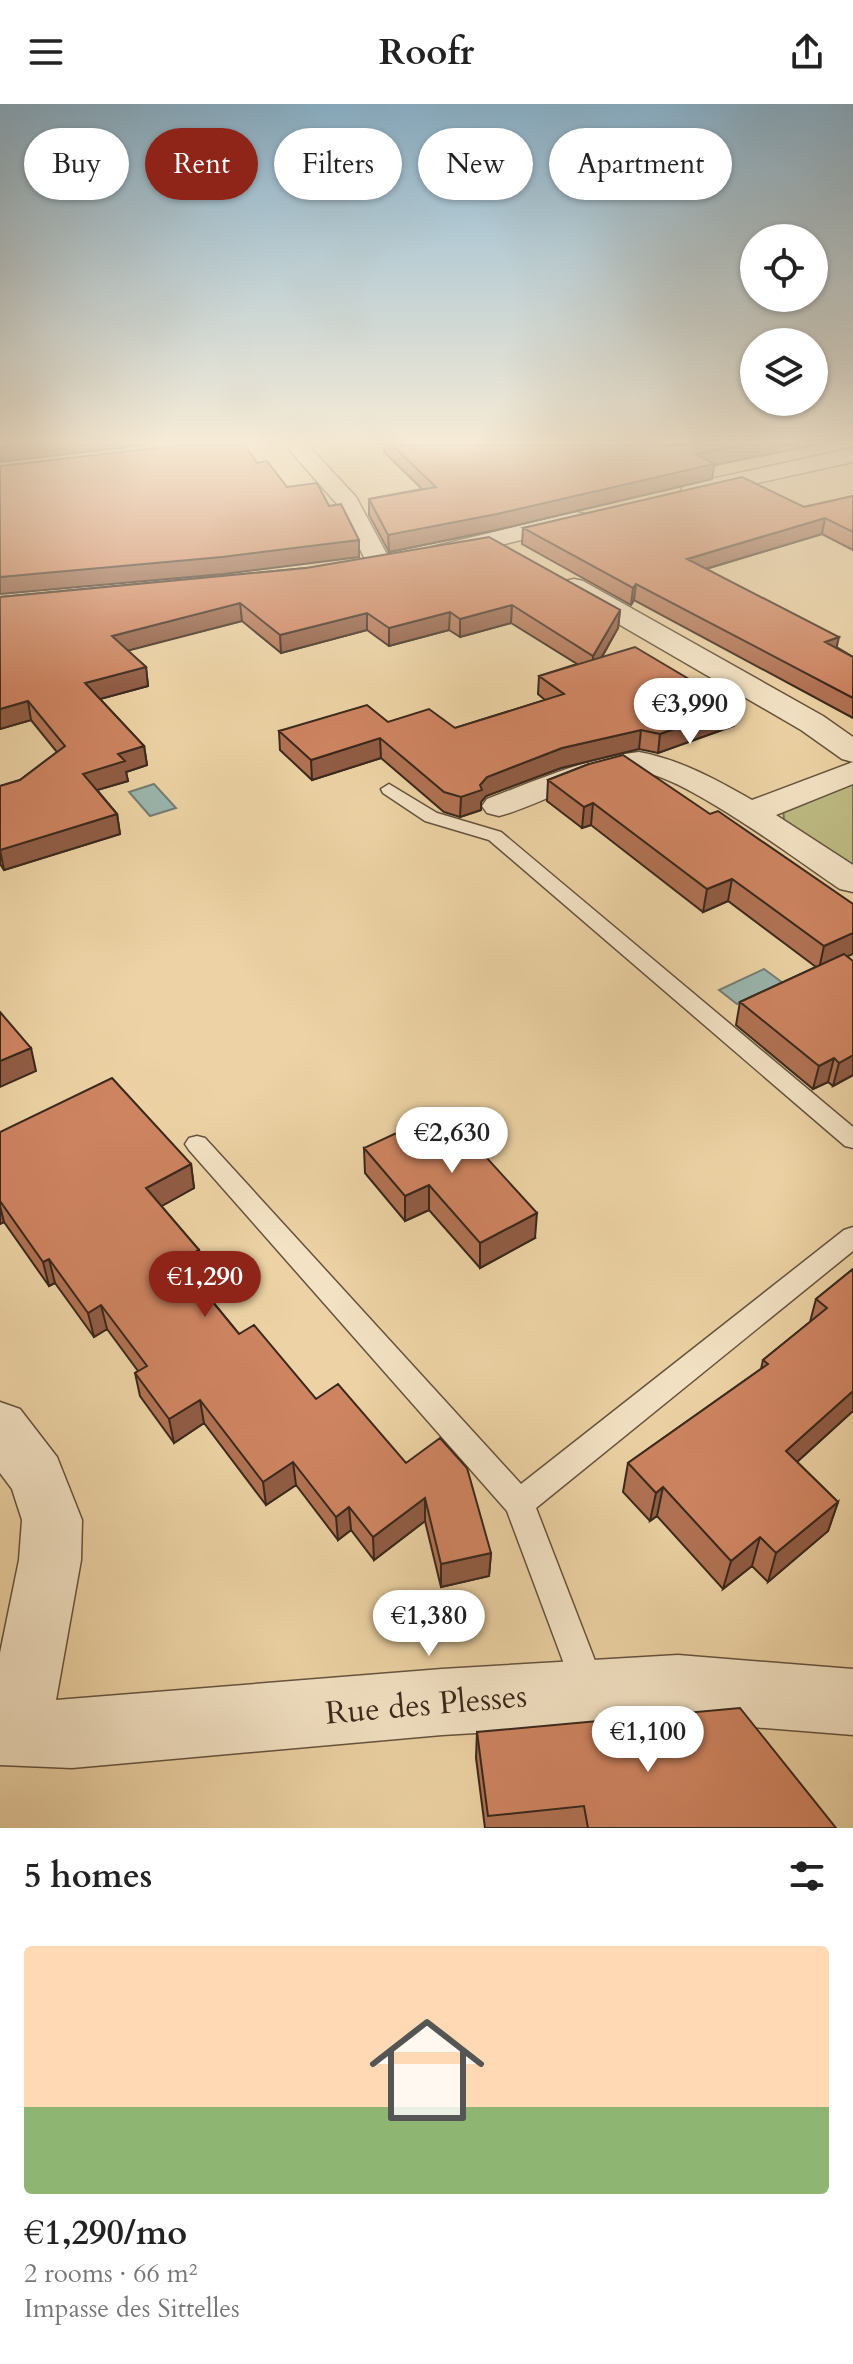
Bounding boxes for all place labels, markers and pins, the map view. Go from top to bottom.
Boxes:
pin: €3,990 [625,678,755,746]
pin: €2,630 [387,1107,517,1175]
pin: €1,290 [140,1251,270,1319]
pin: €1,380 [364,1590,494,1658]
pin: €1,100 [583,1706,713,1774]

